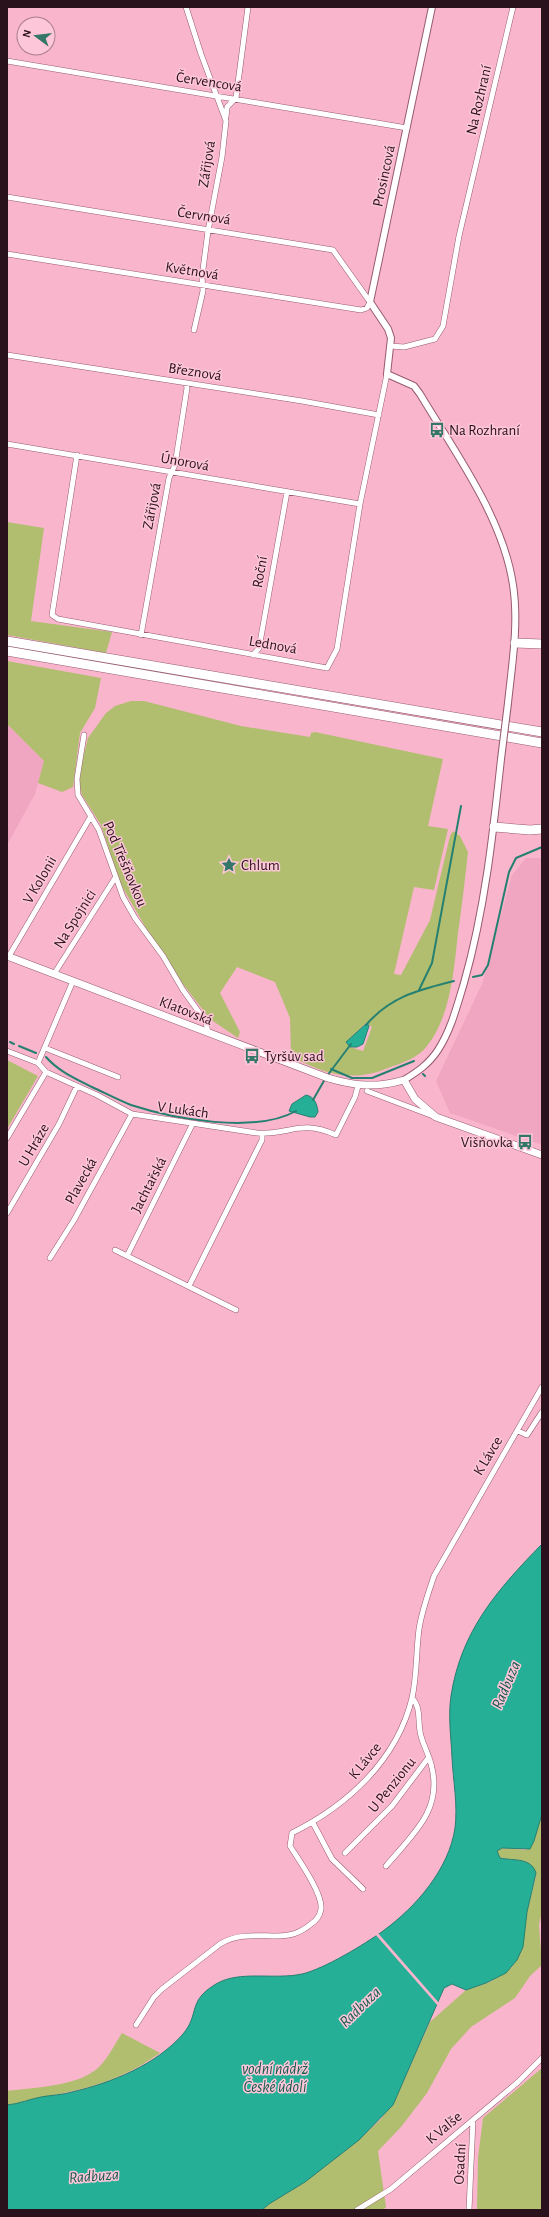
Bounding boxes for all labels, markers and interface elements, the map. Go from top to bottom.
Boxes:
north arrow [16,16,56,56]
text: N [21,28,33,39]
street label: Na Rozhraní [464,63,494,136]
street label: Červencová [175,68,243,95]
street label: Zářijová [196,139,218,189]
street label: Prosincová [370,144,398,208]
street label: Červnová [176,203,232,228]
street label: Květnová [164,259,220,283]
street label: Březnová [167,360,223,384]
bus stop icon: Na Rozhraní [428,421,446,439]
place label: Na Rozhraní [449,423,520,438]
street label: Únorová [160,448,211,474]
street label: Zářijová [140,481,164,531]
street label: Roční [250,555,270,589]
street label: Lednová [248,633,298,657]
street label: Pod Třešňovkou [100,819,150,909]
street label: V Kolonii [20,854,60,906]
place icon: Chlum [220,856,238,874]
place label: Chlum [241,858,280,873]
street label: Na Spojnici [51,887,99,951]
street label: Klatovská [157,994,215,1028]
bus stop icon: Tyršův sad [243,1047,261,1065]
place label: Tyršův sad [264,1049,324,1064]
street label: V Lukách [156,1099,210,1121]
street label: U Hráze [16,1121,52,1169]
bus stop icon: Višňovka [516,1133,534,1151]
place label: Višňovka [461,1135,513,1150]
street label: Plavecká [62,1155,100,1207]
street label: Jachtařská [129,1155,169,1215]
street label: K Lávce [471,1434,505,1478]
water label: Radbuza [489,1659,523,1711]
street label: K Lávce [346,1740,384,1782]
street label: U Penzionu [365,1754,419,1815]
water label: Radbuza [336,1984,384,2030]
water label: vodní nádrž České údolí [242,2061,309,2095]
street label: K Valše [423,2109,465,2147]
street label: Osadní [451,2143,469,2185]
water label: Radbuza [68,2166,120,2186]

